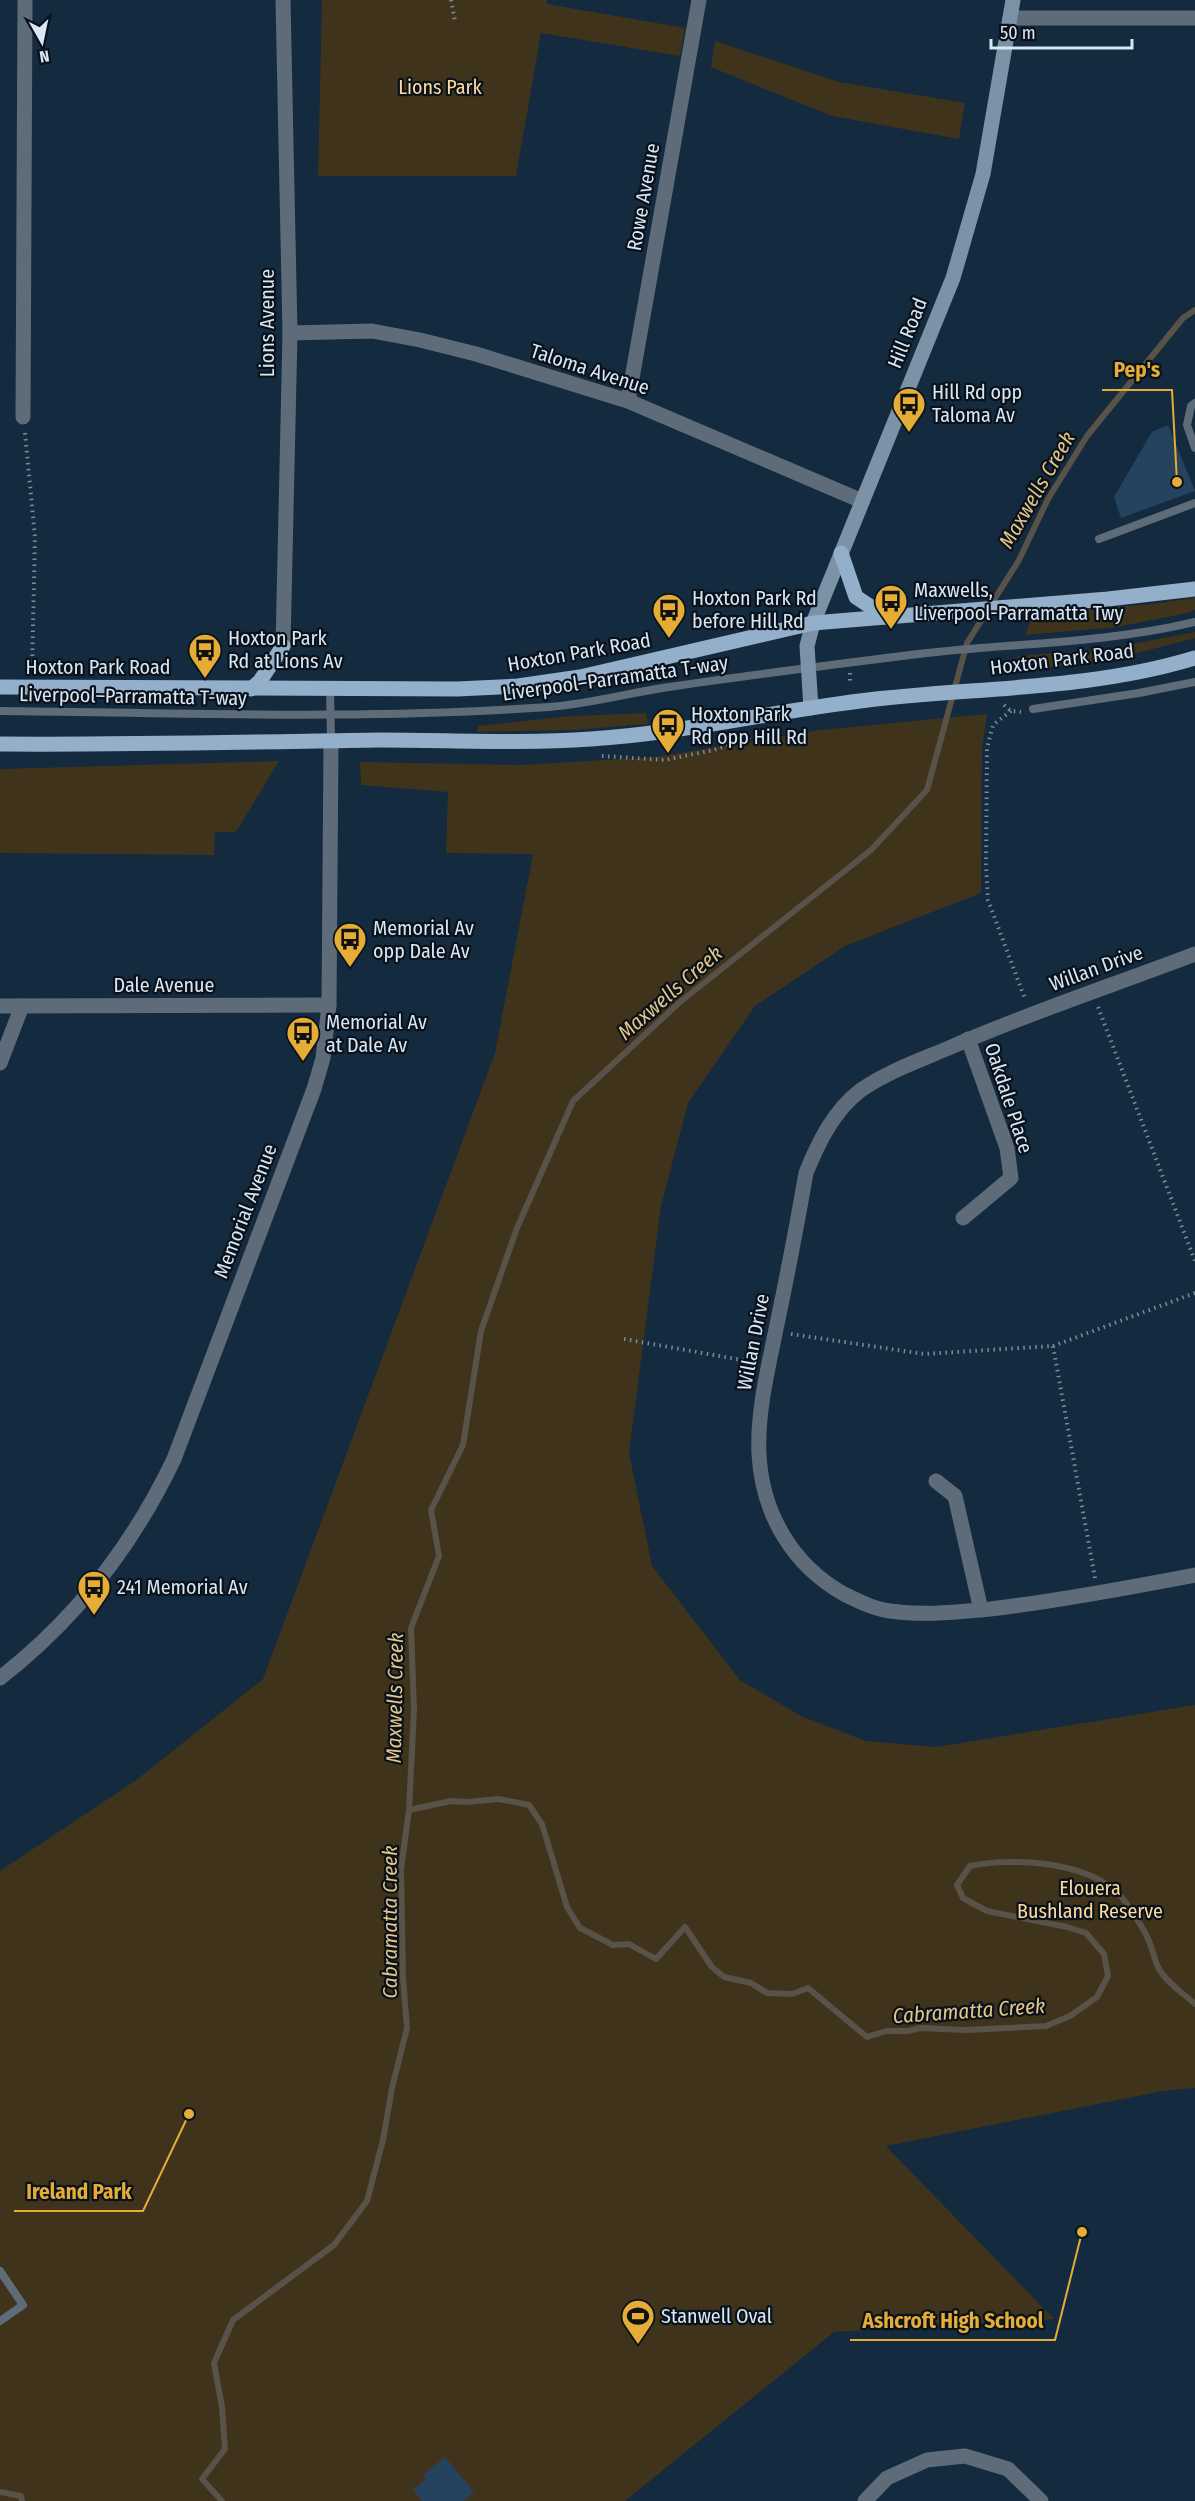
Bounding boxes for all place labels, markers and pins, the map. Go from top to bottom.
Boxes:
callout: Pep's [1102,351,1172,390]
place label: Hill Rd opp Taloma Av [932,380,1022,427]
bus stop icon: Hill Rd opp Taloma Av [891,386,927,433]
place label: Maxwells, Liverpool-Parramatta Twy [914,578,1123,625]
bus stop icon: Maxwells, Liverpool-Parramatta Twy [873,583,909,630]
place label: Hoxton Park Rd before Hill Rd [692,586,817,633]
bus stop icon: Hoxton Park Rd before Hill Rd [651,592,687,639]
place label: Hoxton Park Rd at Lions Av [228,626,343,673]
bus stop icon: Hoxton Park Rd at Lions Av [187,632,223,679]
place label: Hoxton Park Rd opp Hill Rd [691,702,807,749]
bus stop icon: Hoxton Park Rd opp Hill Rd [650,707,686,754]
place label: Memorial Av opp Dale Av [373,916,474,963]
bus stop icon: Memorial Av opp Dale Av [332,921,368,968]
place label: Memorial Av at Dale Av [326,1010,427,1057]
bus stop icon: Memorial Av at Dale Av [285,1015,321,1062]
bus stop icon: 241 Memorial Av [76,1569,112,1616]
place label: 241 Memorial Av [117,1575,248,1599]
callout: Ireland Park [14,2172,143,2211]
sports icon: Stanwell Oval [620,2298,656,2345]
callout: Ashcroft High School [850,2301,1055,2340]
place label: Stanwell Oval [661,2304,772,2328]

